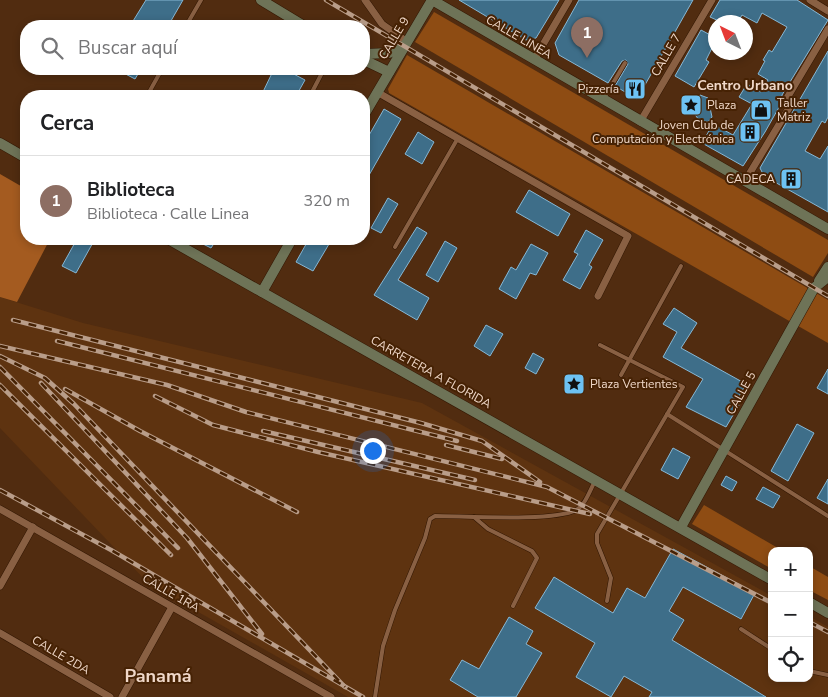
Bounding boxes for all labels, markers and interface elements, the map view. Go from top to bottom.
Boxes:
street label: CALLE LINEA [483,12,555,62]
street label: CALLE 9 [375,14,413,62]
north arrow [708,15,753,60]
pin: 1 [571,17,603,58]
search box [20,20,370,75]
street label: CALLE 7 [647,31,685,79]
icon: search [38,34,66,62]
text: Buscar aquí [78,35,177,61]
district label: Centro Urbano [697,76,793,95]
restaurant icon: Pizzería [623,77,647,101]
place label: Pizzería [578,81,619,97]
place icon: Plaza [679,93,703,117]
place label: Taller Matriz [777,95,811,125]
place label: Plaza [707,97,736,113]
shop icon: Taller Matriz [749,98,773,122]
text: Cerca [40,109,94,137]
place label: Joven Club de Computación y Electrónica [592,117,734,147]
building icon: Joven Club de Computación y Electrónica [738,120,762,144]
building icon: CADECA [779,167,803,191]
place label: CADECA [726,171,775,187]
text: Biblioteca [87,177,175,203]
text: 1 [51,190,61,212]
text: 320 m [303,190,350,212]
text: Biblioteca · Calle Linea [87,203,249,225]
street label: CARRETERA A FLORIDA [368,332,494,412]
street label: CALLE 5 [723,369,759,417]
place icon: Plaza Vertientes [562,372,586,396]
place label: Plaza Vertientes [590,376,678,392]
your location [360,438,386,464]
map controls [768,547,813,682]
button: + [768,547,813,592]
street label: CALLE 1RA [139,570,203,616]
button: − [768,592,813,637]
street label: CALLE 2DA [29,632,93,678]
button: locate [768,637,813,682]
district label: Panamá [124,664,192,688]

